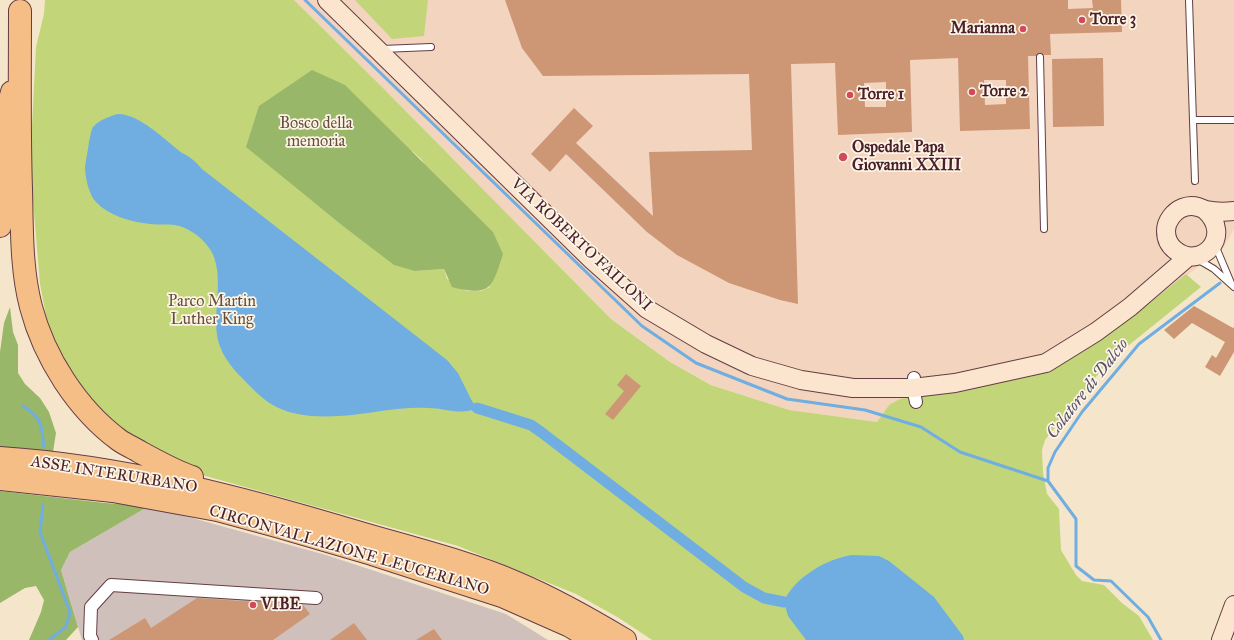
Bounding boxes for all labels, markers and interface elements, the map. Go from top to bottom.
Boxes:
place label: Torre 3 [1090,10,1136,30]
marker: Torre 3 [1077,15,1087,25]
place label: Marianna [951,19,1015,39]
marker: Marianna [1018,24,1028,34]
place label: Torre 2 [980,82,1028,102]
place label: Torre 1 [858,85,904,105]
marker: Torre 2 [967,87,977,97]
marker: Torre 1 [845,90,855,100]
park label: Bosco della memoria [279,114,353,152]
place label: Ospedale Papa Giovanni XXIII [852,138,961,176]
marker: Ospedale Papa Giovanni XXIII [837,151,849,163]
street label: VIA ROBERTO FAILONI [506,174,656,316]
park label: Parco Martin Luther King [168,292,256,330]
water label: Colatore di Dalcio [1043,335,1133,443]
street label: ASSE INTERURBANO [29,452,199,498]
street label: CIRCONVALLAZIONE LEUCERIANO [207,502,491,600]
place label: VIBE [261,595,301,615]
marker: VIBE [248,600,258,610]

